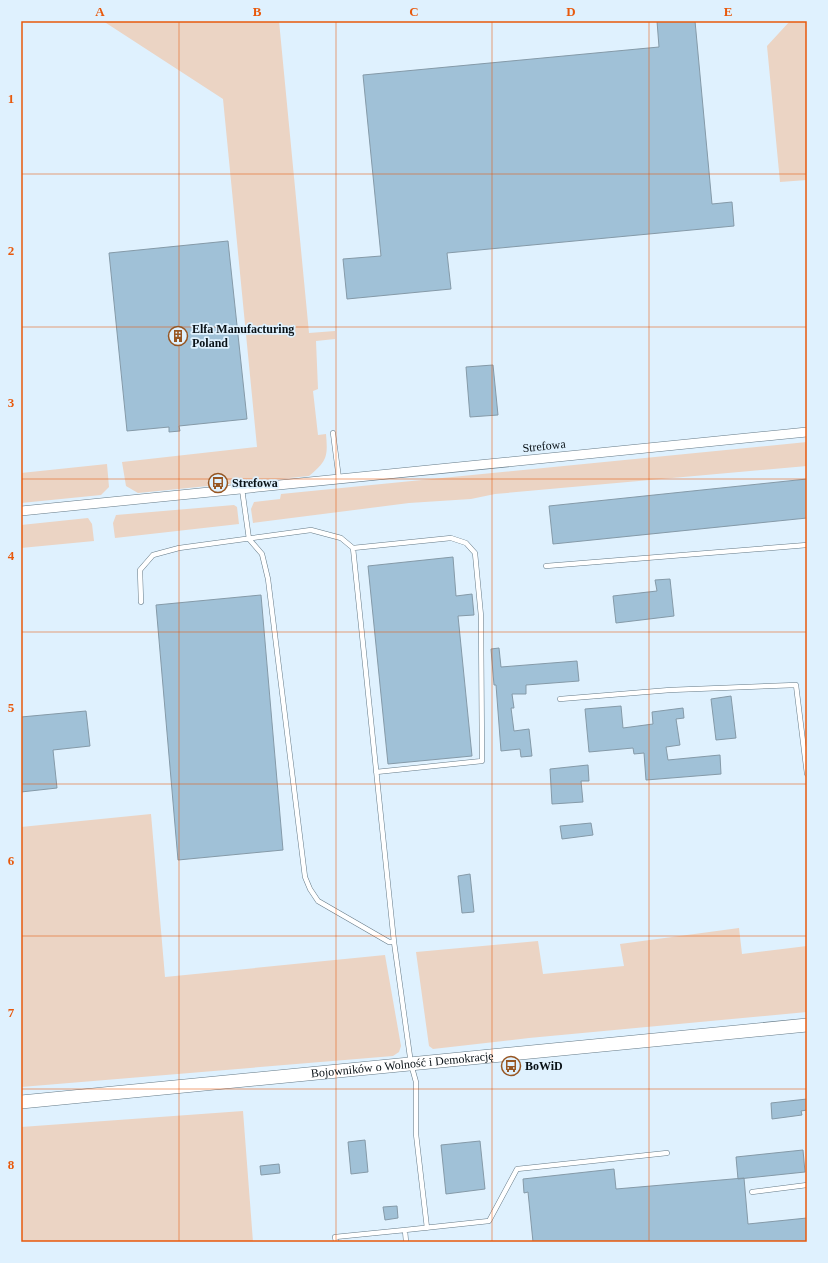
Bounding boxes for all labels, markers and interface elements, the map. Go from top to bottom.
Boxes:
text: A [95,4,105,19]
text: B [253,4,262,19]
text: C [409,4,419,19]
text: D [566,4,576,19]
text: E [724,4,732,19]
text: 1 [8,91,14,106]
text: 2 [8,243,14,258]
place label: Elfa Manufacturing Poland [192,322,294,350]
building icon: Elfa Manufacturing Poland [167,325,189,347]
text: 3 [8,395,15,410]
street label: Strefowa [522,437,567,455]
bus stop icon: Strefowa [207,472,229,494]
place label: Strefowa [232,476,278,490]
text: 4 [8,548,15,563]
text: 5 [8,700,15,715]
text: 6 [8,853,15,868]
text: 7 [8,1005,15,1020]
street label: Bojowników o Wolność i Demokrację [310,1049,494,1081]
bus stop icon: BoWiD [500,1055,522,1077]
place label: BoWiD [525,1059,563,1073]
text: 8 [8,1157,15,1172]

